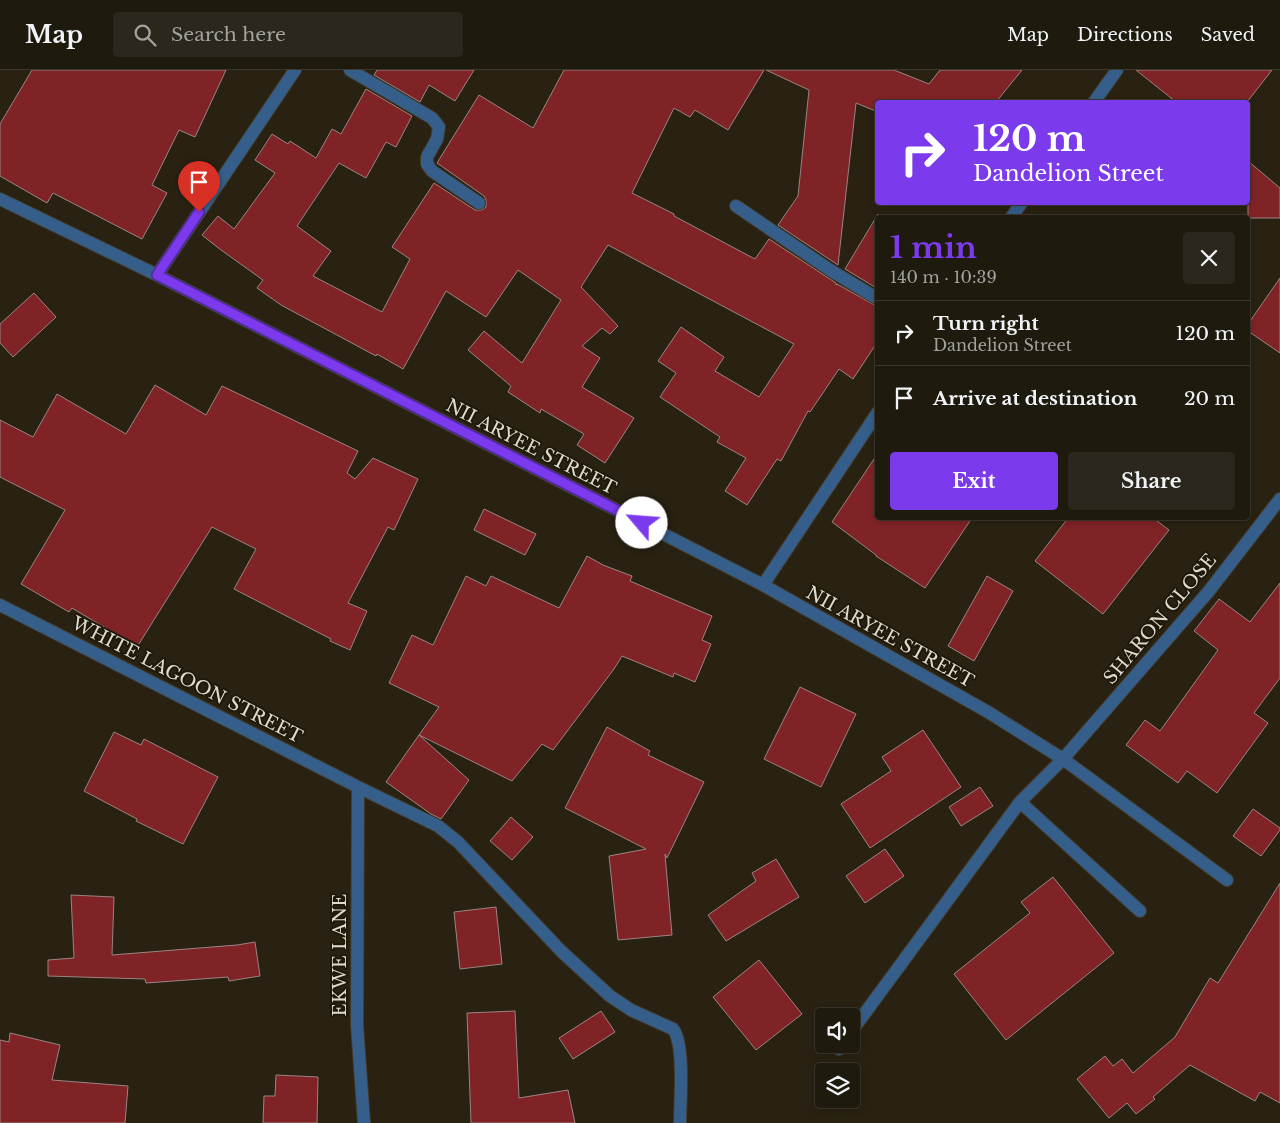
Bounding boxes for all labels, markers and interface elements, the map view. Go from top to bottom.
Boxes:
search box [113,12,463,57]
text: Map [25,20,83,49]
icon: search [131,21,159,49]
text: Search here [171,23,286,46]
text: Map [1007,24,1049,46]
text: Directions [1077,24,1173,46]
text: Saved [1201,24,1255,46]
text: 120 m [973,117,1086,160]
icon: right [890,120,955,185]
text: Dandelion Street [973,160,1164,187]
pin [178,161,220,212]
icon: arrive [185,168,213,196]
text: 1 min [890,229,977,266]
button: close [1183,232,1235,284]
text: 140 m · 10:39 [890,267,997,287]
text: Turn right [933,312,1039,335]
icon: right [890,319,918,347]
text: 120 m [1175,322,1235,345]
text: Dandelion Street [933,335,1072,355]
icon: arrive [890,384,918,412]
text: Arrive at destination [933,387,1137,410]
text: 20 m [1184,387,1235,410]
street label: NII ARYEE STREET [442,394,620,500]
button: Exit [890,452,1058,510]
button: Share [1068,452,1235,510]
position arrow [615,496,667,548]
street label: SHARON CLOSE [1099,549,1221,689]
street label: NII ARYEE STREET [802,582,978,693]
street label: WHITE LAGOON STREET [67,612,307,748]
street label: EKWE LANE [329,894,351,1016]
map controls [815,1008,860,1108]
button: sound [815,1008,860,1053]
button: layers [815,1063,860,1108]

